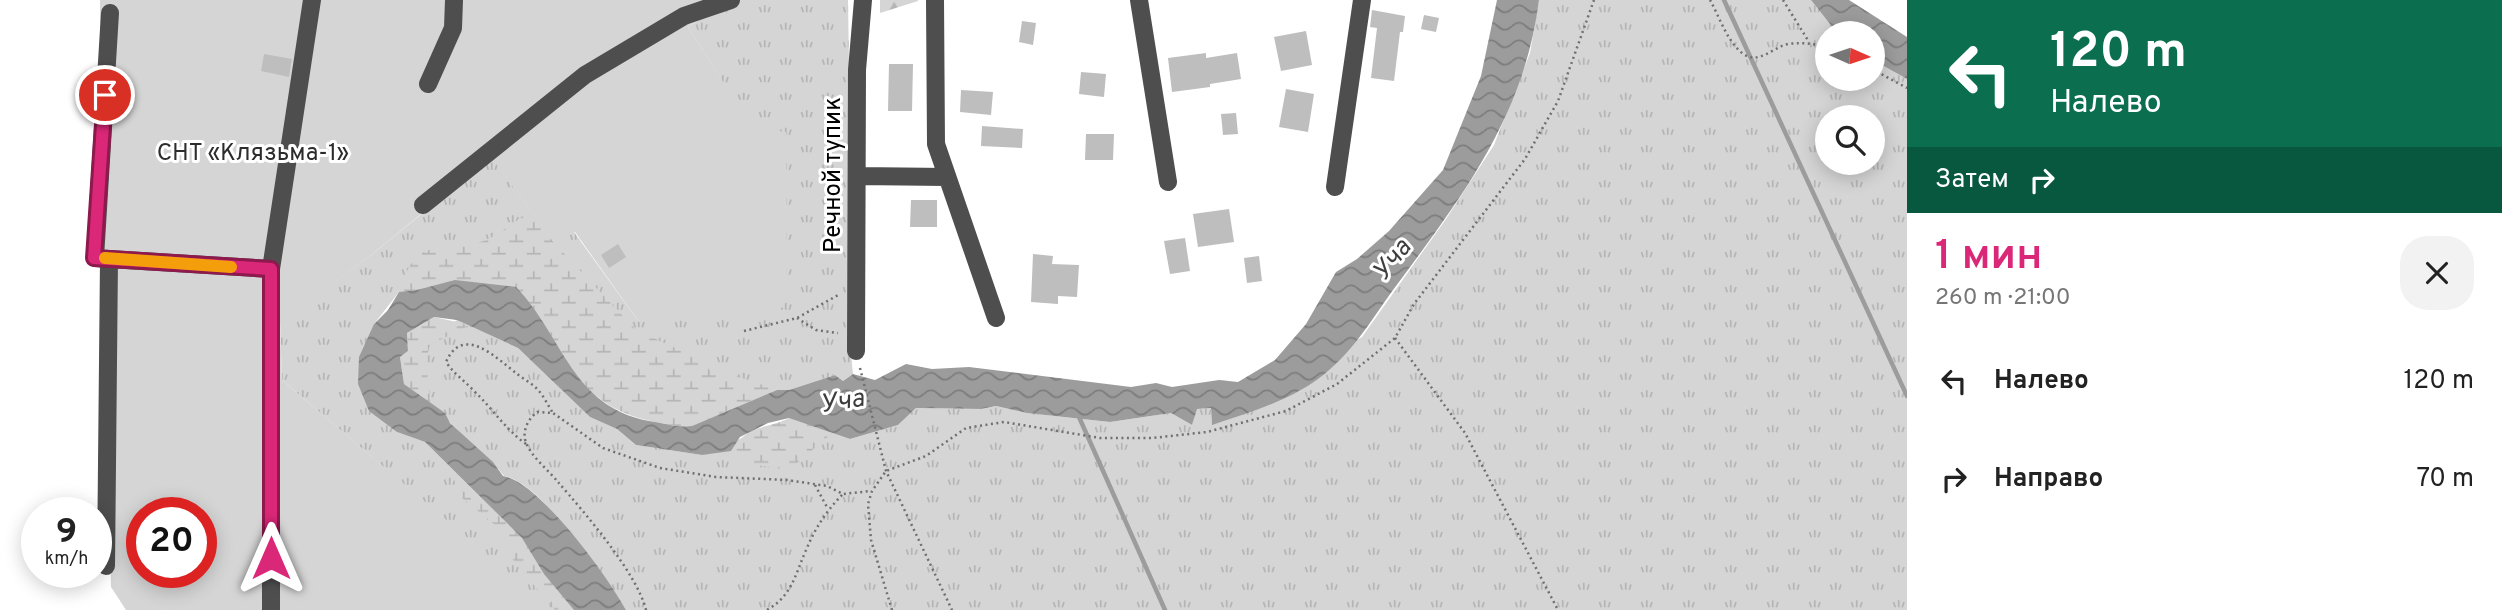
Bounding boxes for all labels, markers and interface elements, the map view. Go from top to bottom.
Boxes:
north arrow [1815,21,1885,91]
map controls [1815,21,1885,175]
text: 120 m [2050,23,2187,85]
icon: left [1935,28,2026,119]
pin [75,65,135,125]
icon: arrive [86,76,124,114]
text: Налево [2050,84,2162,124]
street label: Речной тупик [819,97,849,253]
button: search [1815,105,1885,175]
park label: СНТ «Клязьма-1» [157,139,349,169]
icon: right [2023,161,2061,199]
text: Затем [1935,164,2009,197]
text: 1 мин [1935,231,2042,284]
water label: Уча [1366,232,1420,288]
button: close [2400,236,2474,310]
text: 260 m · 21:00 [1935,284,2070,313]
icon: left [1935,362,1973,400]
text: Налево [1994,365,2089,398]
text: 120 m [2404,365,2474,398]
water label: Уча [818,383,867,422]
icon: right [1935,460,1973,498]
text: Направо [1994,463,2103,496]
text: 70 m [2416,463,2474,496]
speed limit sign: 20 [126,497,217,588]
text: 9 [56,511,77,555]
position arrow [234,521,308,595]
text: km/h [45,548,88,571]

